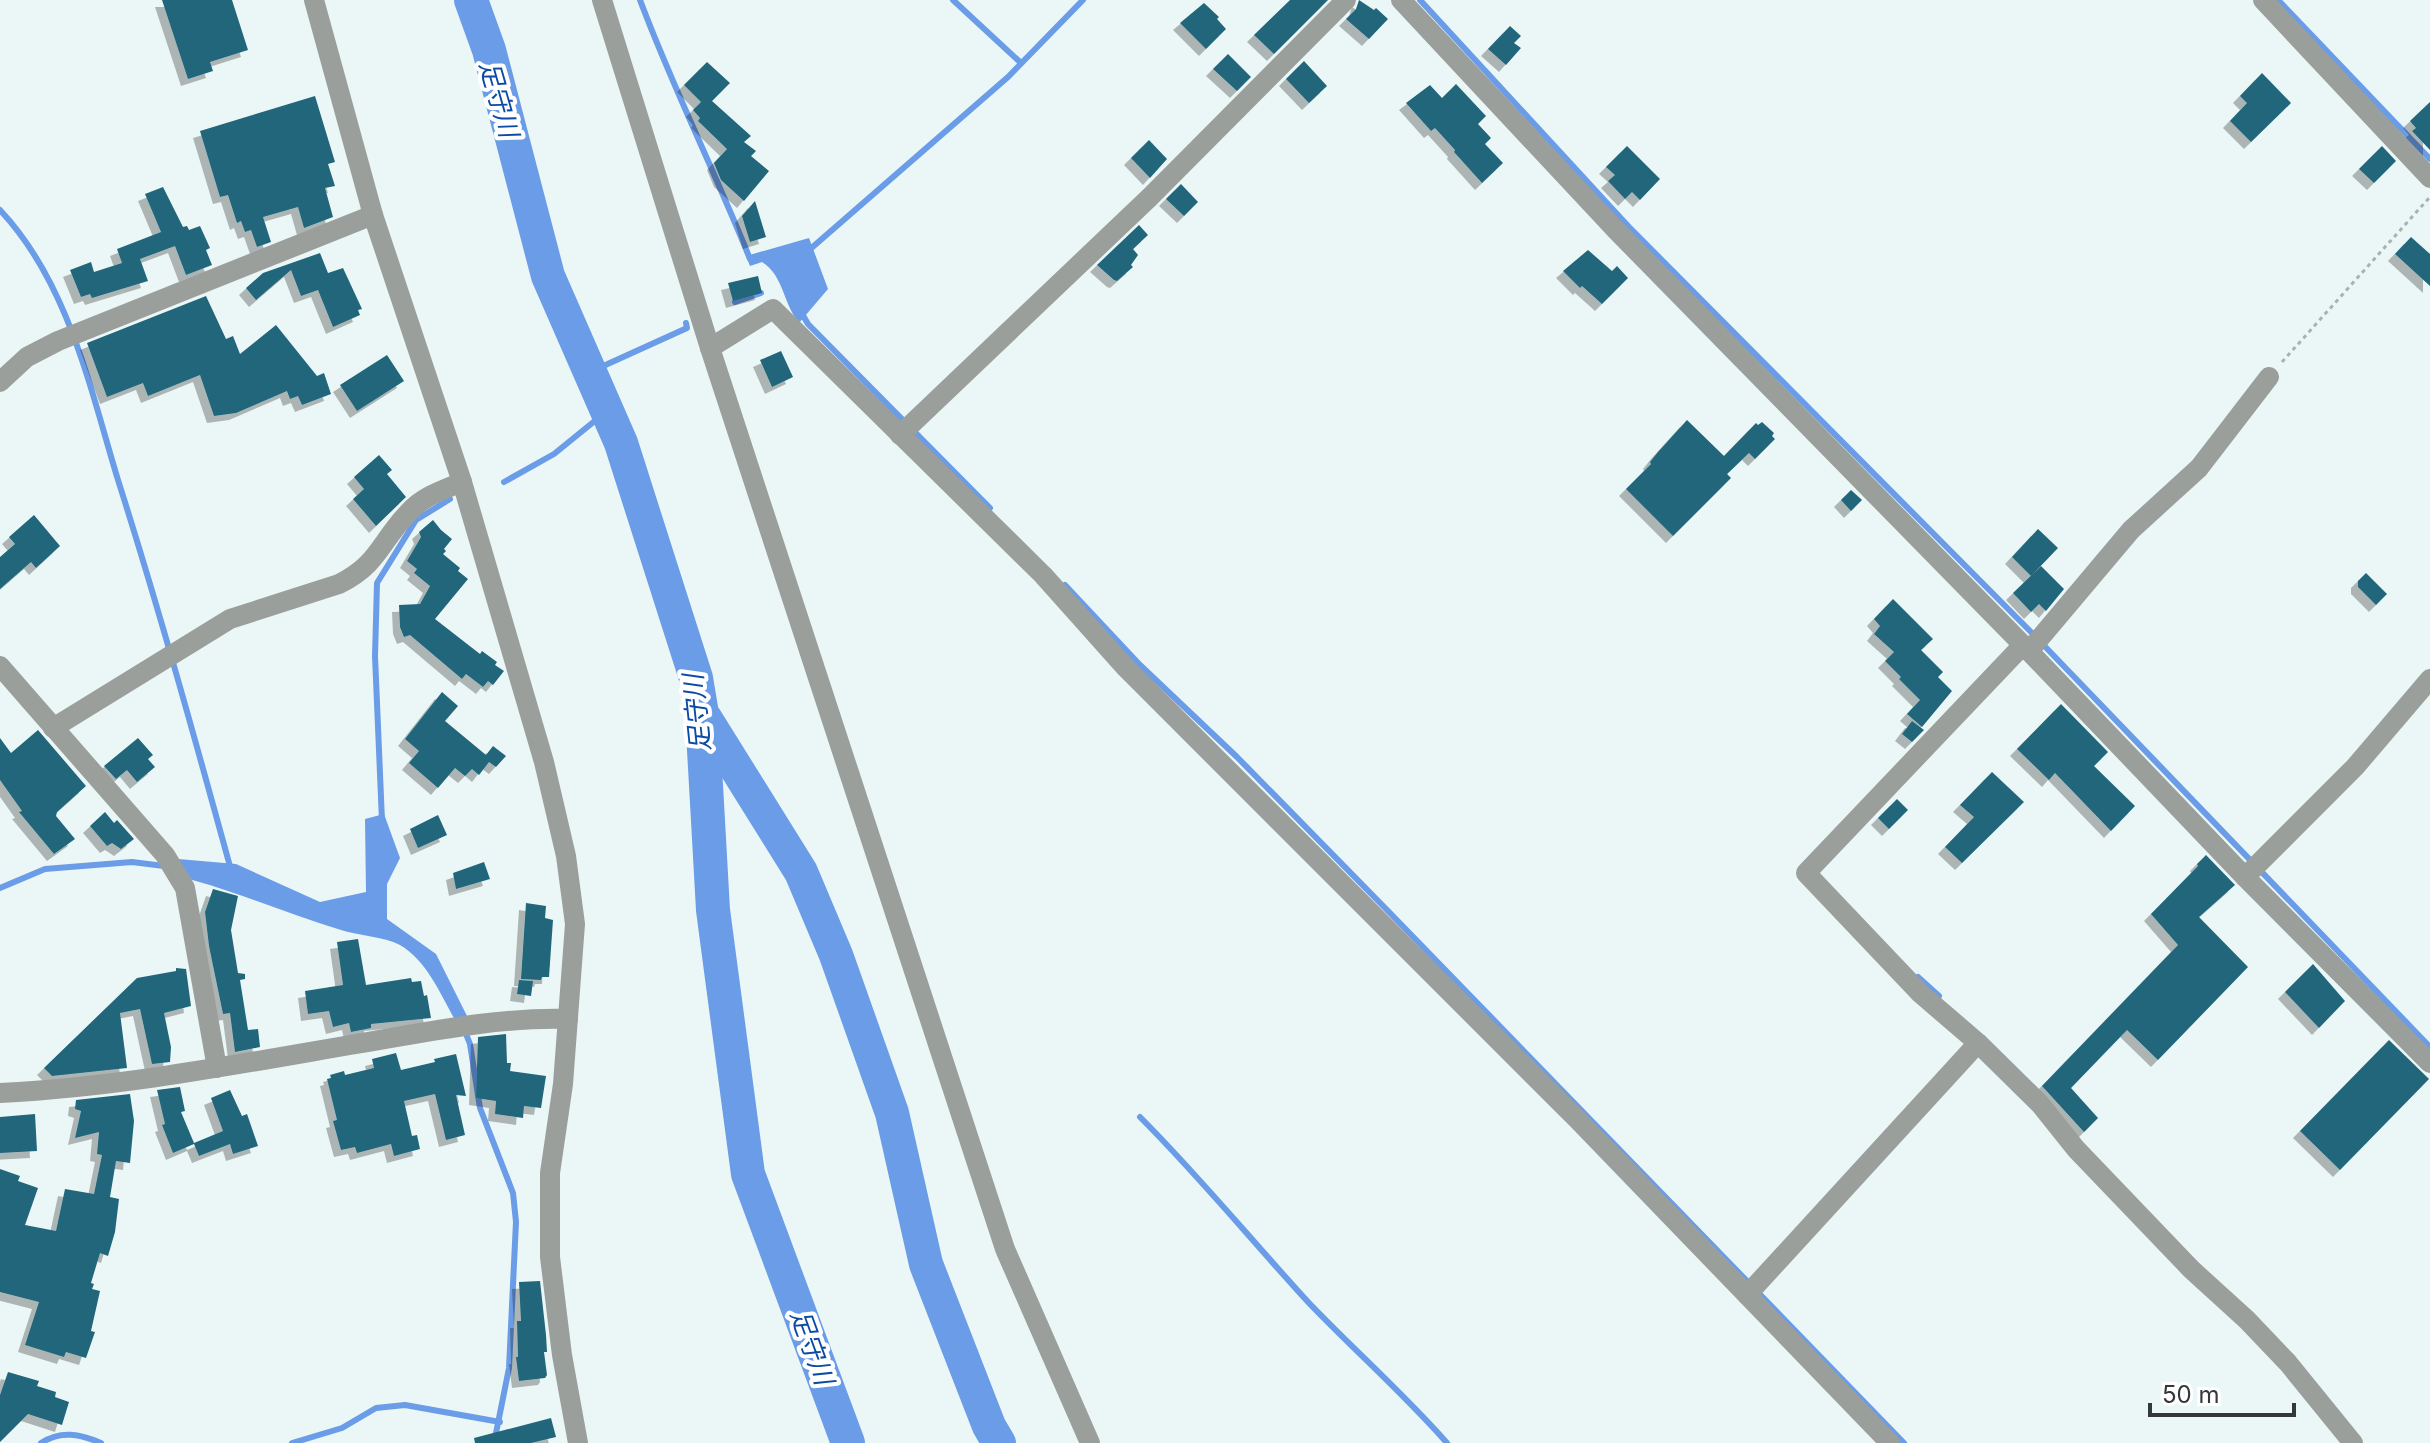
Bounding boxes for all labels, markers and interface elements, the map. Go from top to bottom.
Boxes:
water label: 足守川 [474,57,526,144]
water label: 足守川 [677,670,716,753]
water label: 足守川 [785,1305,841,1392]
scale bar [2150,1367,2294,1417]
text: 50 m [2162,1380,2220,1409]

